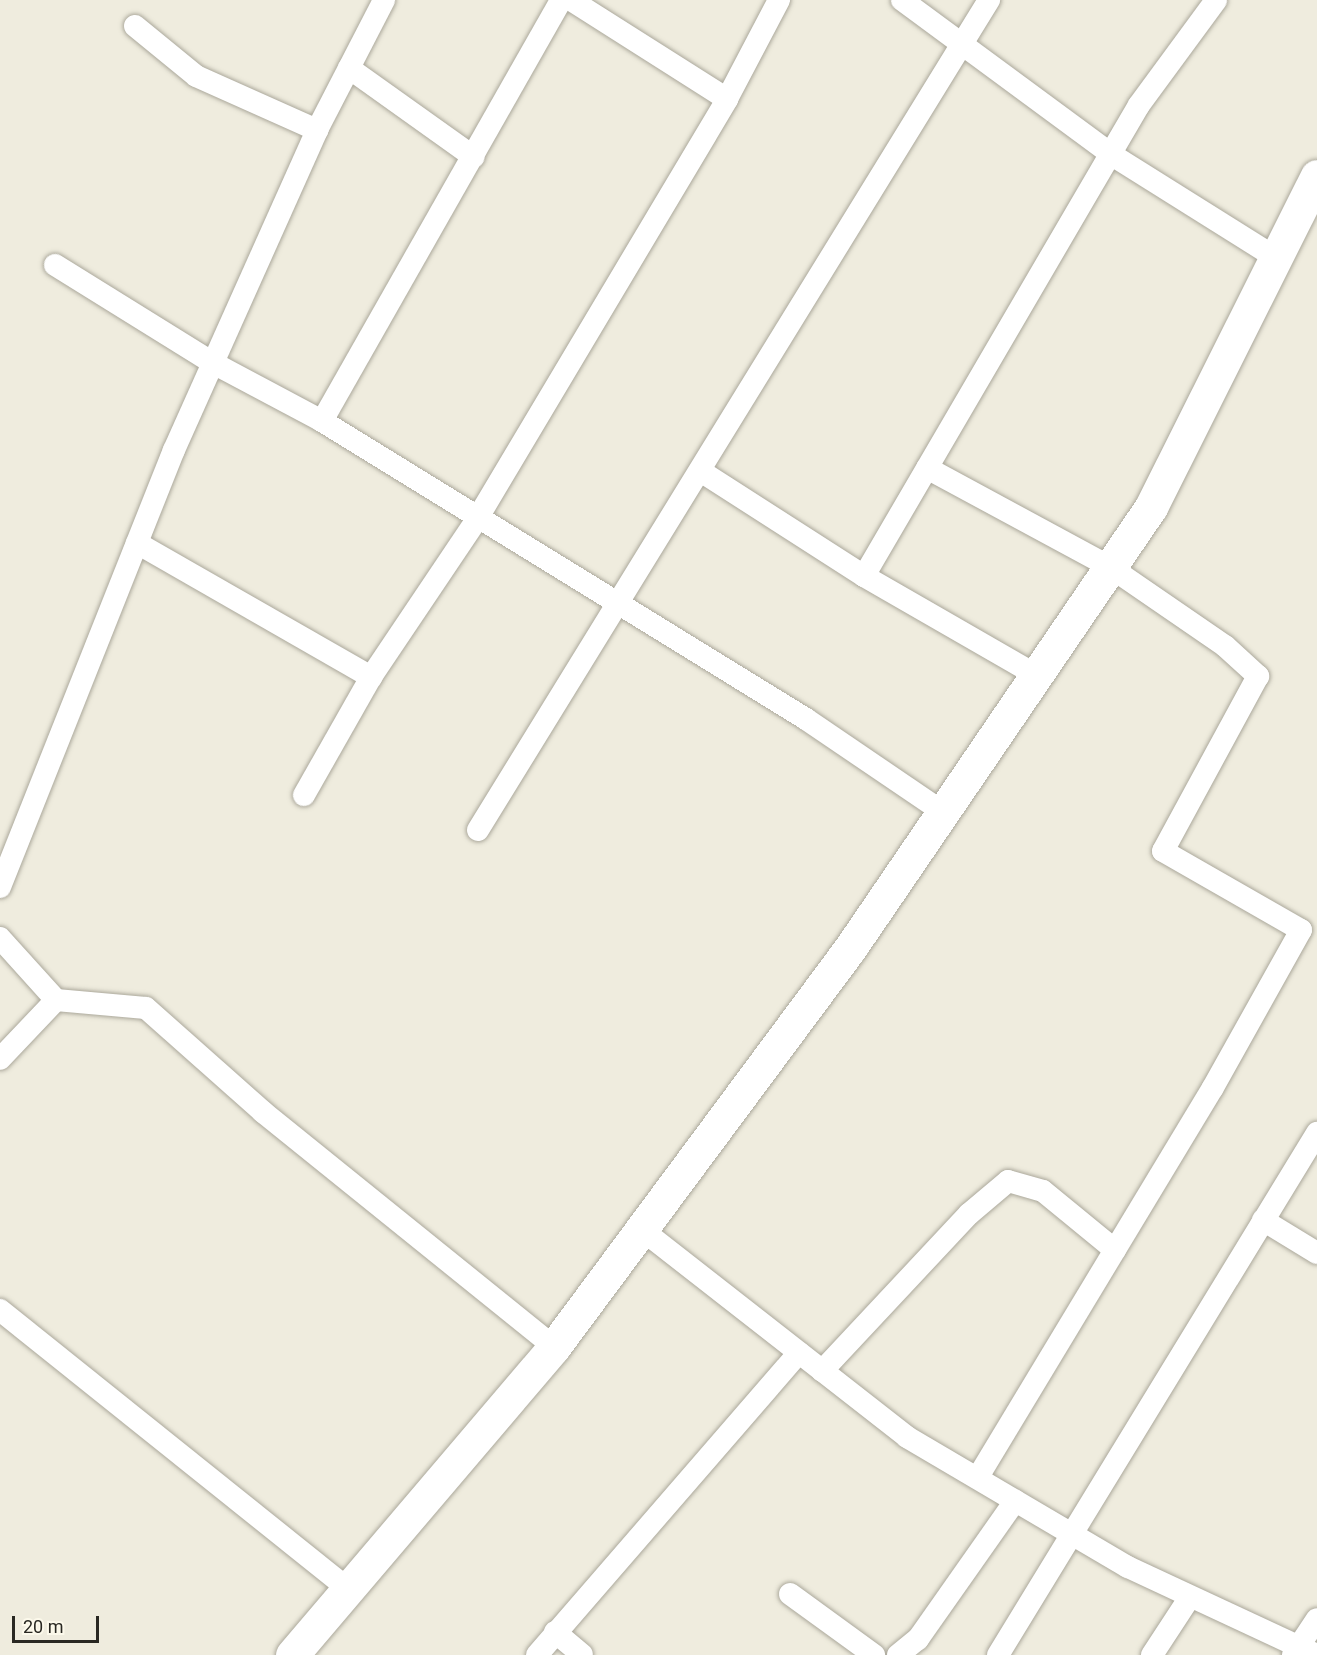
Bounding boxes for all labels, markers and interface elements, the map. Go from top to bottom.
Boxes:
scale bar [15,1604,102,1642]
text: 20 m [23,1616,63,1637]

